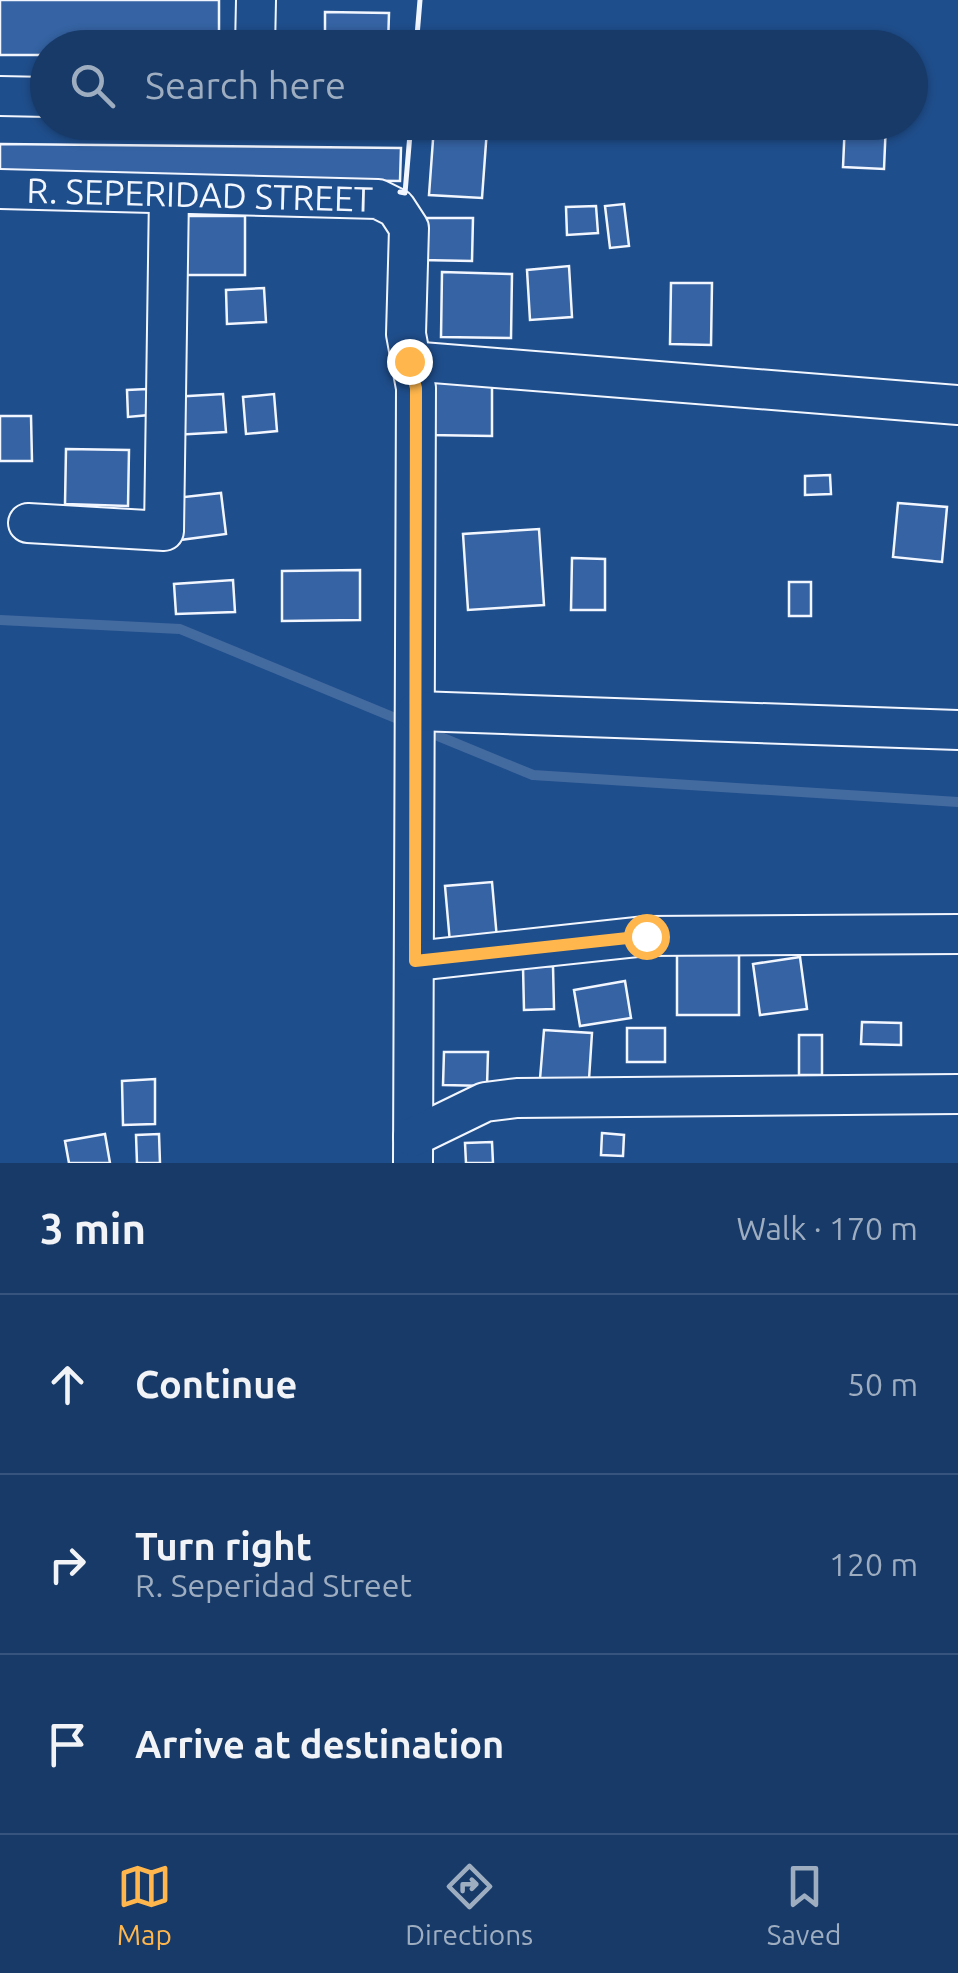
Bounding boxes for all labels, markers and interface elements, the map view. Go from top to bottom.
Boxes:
search box [30,30,928,140]
icon: search [65,58,120,113]
text: Search here [145,64,346,106]
street label: R. SEPERIDAD STREET [26,170,374,219]
route end [387,339,433,385]
route start [624,914,670,960]
text: 3 min [40,1205,146,1252]
text: Walk · 170 m [736,1210,918,1246]
icon: ahead [40,1357,95,1412]
text: Continue [135,1363,297,1405]
text: 50 m [847,1366,918,1402]
text: Turn right [135,1525,312,1567]
icon: right [40,1537,95,1592]
text: 120 m [829,1546,918,1582]
text: R. Seperidad Street [135,1567,412,1603]
icon: arrive [40,1717,95,1772]
text: Arrive at destination [135,1723,504,1765]
tab: Map [117,1859,172,1950]
tab: Directions [405,1859,533,1950]
tab: Saved [767,1859,841,1950]

